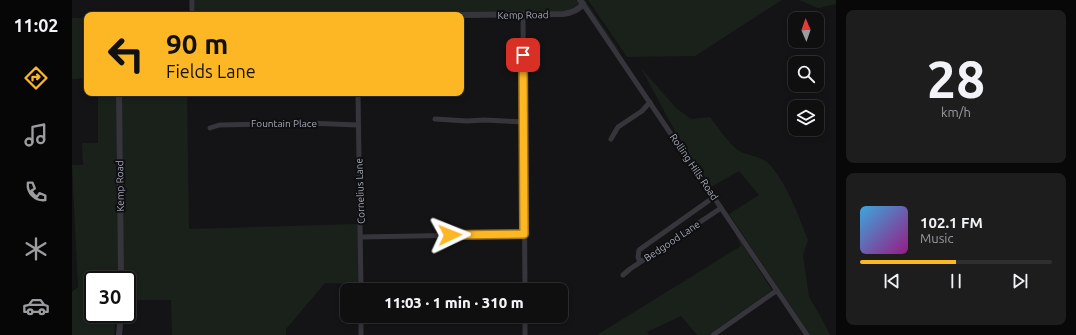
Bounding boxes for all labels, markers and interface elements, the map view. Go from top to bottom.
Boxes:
street label: Kemp Road [497,9,549,21]
north arrow [788,12,824,48]
map controls [788,12,824,136]
text: 11:02 [13,15,59,35]
icon: left [100,28,152,80]
text: 90 m [166,28,228,59]
pin [506,38,540,72]
icon: arrive [512,44,534,66]
text: 28 [927,50,985,108]
button: search [788,56,824,92]
text: Fields Lane [166,61,256,81]
icon: directions [22,64,50,92]
button: layers [788,100,824,136]
text: km/h [941,105,971,119]
street label: Fountain Place [251,118,317,129]
icon: music [22,121,50,149]
street label: Rolling Hills Road [668,132,720,202]
street label: Cornelius Lane [353,158,367,224]
street label: Kemp Road [114,160,126,212]
icon: phone [22,178,50,206]
position arrow [429,214,471,256]
text: 102.1 FM [920,214,983,231]
street label: Bedgood Lane [642,218,702,264]
text: Music [920,231,954,245]
icon: climate [22,235,50,263]
icon: previous [881,270,903,292]
icon: pause [945,270,967,292]
icon: next [1009,270,1031,292]
speed limit sign: 30 [84,271,136,323]
icon: car [22,292,50,320]
text: 11:03 · 1 min · 310 m [384,294,524,311]

